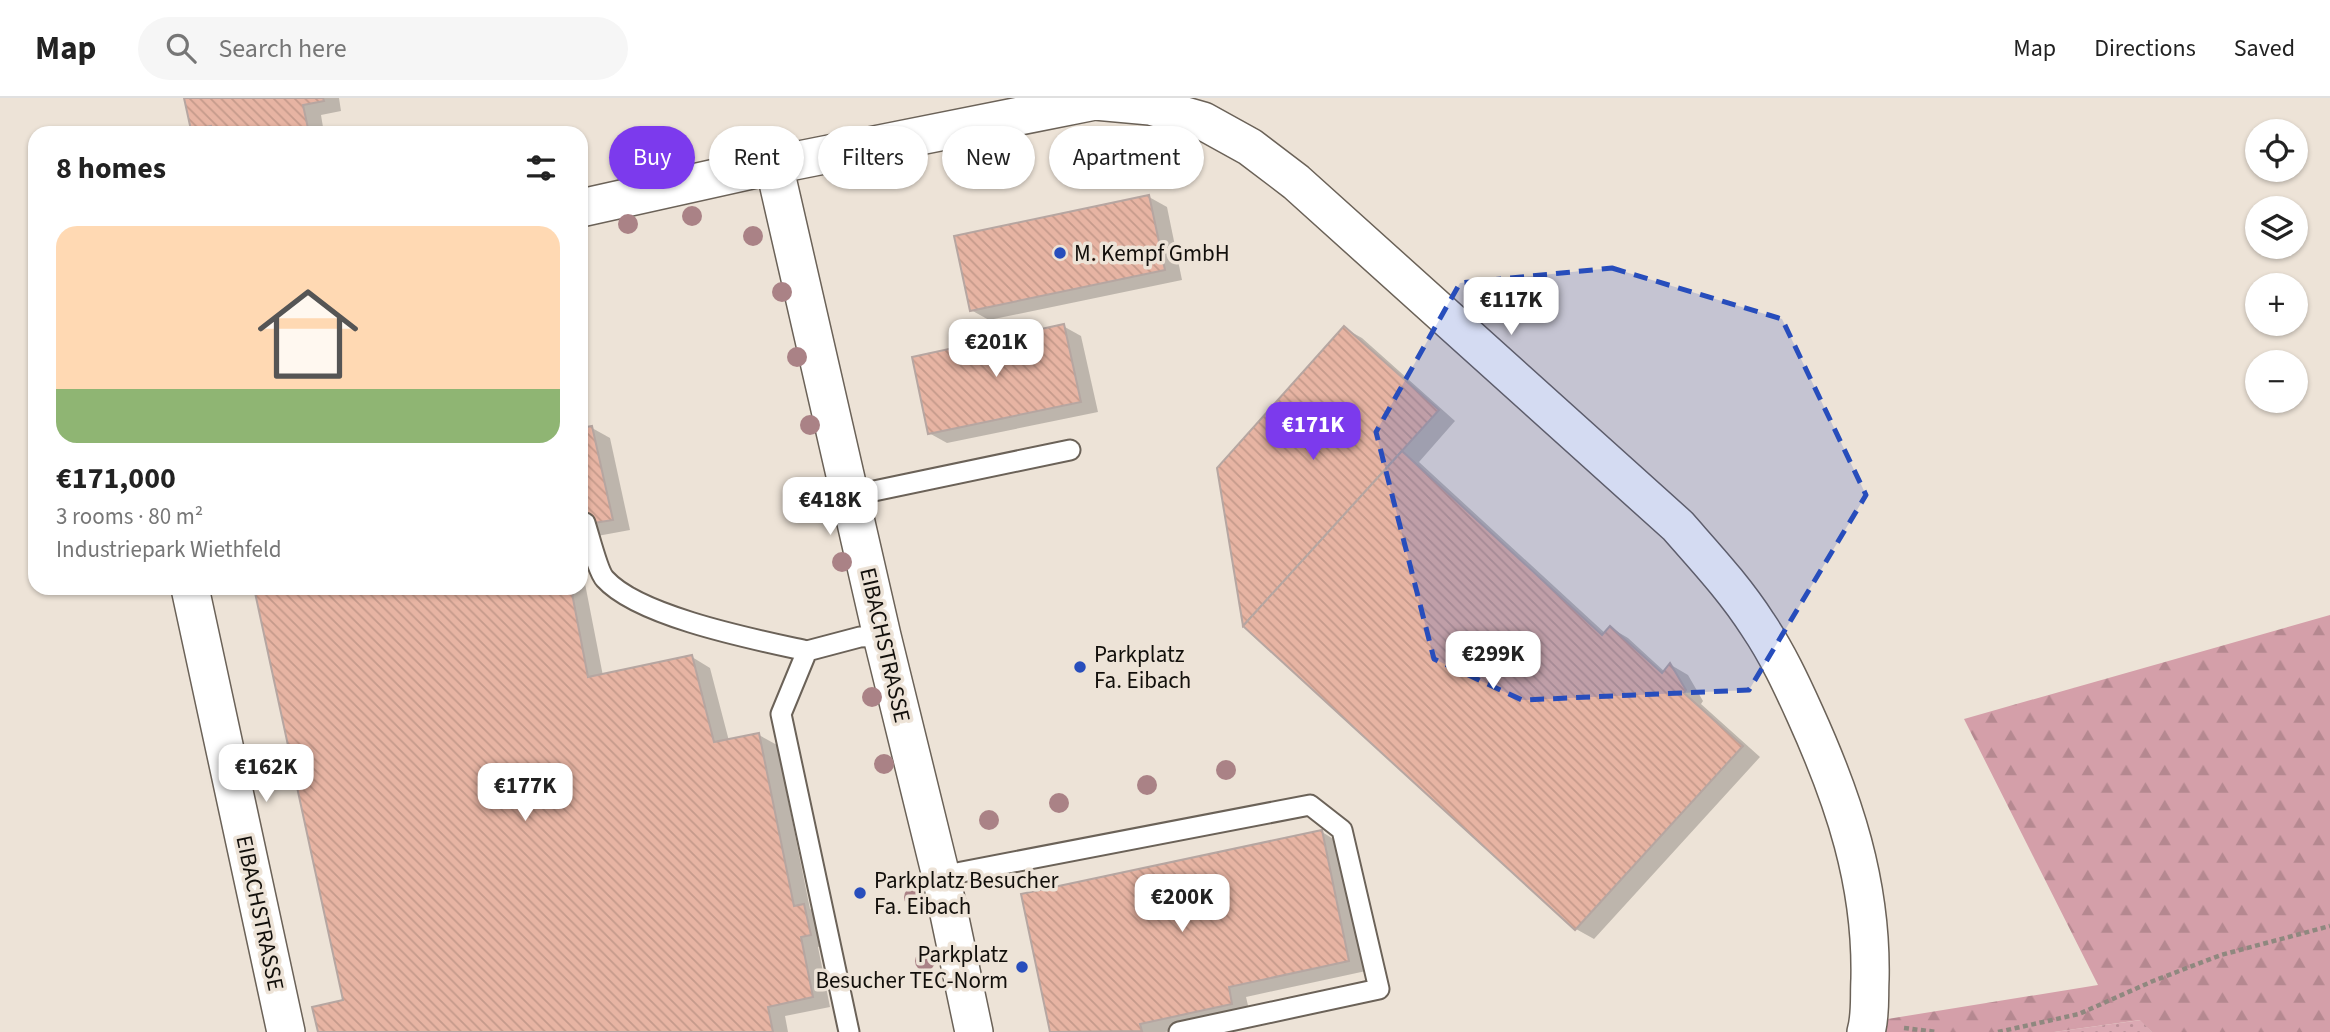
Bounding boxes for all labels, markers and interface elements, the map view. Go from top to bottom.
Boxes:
search box [138,17,628,80]
text: Map [35,25,96,72]
icon: search [162,29,200,67]
text: Search here [218,30,347,67]
text: Map [2013,31,2056,66]
text: Directions [2094,31,2196,66]
text: Saved [2234,31,2295,66]
map controls [2245,119,2308,413]
button: locate [2245,119,2308,182]
chip: Buy [609,126,695,189]
chip: Rent [709,126,804,189]
chip: Filters [818,126,928,189]
chip: New [942,126,1035,189]
chip: Apartment [1049,126,1204,189]
text: 8 homes [56,147,166,190]
icon: filters [522,149,560,187]
button: layers [2245,196,2308,259]
place label: M. Kempf GmbH [1074,237,1230,270]
marker: M. Kempf GmbH [1052,245,1068,261]
icon: home [245,271,371,397]
button: + [2245,273,2308,336]
pin: €117K [1462,278,1560,337]
text: €117K [1480,283,1542,316]
pin: €201K [947,320,1045,379]
text: €201K [965,325,1027,358]
button: − [2245,350,2308,413]
pin: €171K [1264,402,1362,462]
text: €171K [1282,408,1344,441]
text: €171,000 [56,457,176,500]
pin: €418K [781,478,879,537]
text: €418K [799,483,861,516]
text: 3 rooms · 80 m² [56,500,203,533]
text: Industriepark Wiethfeld [56,533,282,566]
street label: EIBACHSTRASSE [851,564,919,726]
pin: €299K [1444,632,1542,691]
text: €299K [1462,637,1524,670]
place label: Parkplatz Fa. Eibach [1094,638,1191,697]
marker: Parkplatz Fa. Eibach [1072,659,1088,675]
pin: €162K [217,744,315,804]
text: €162K [235,750,297,783]
pin: €177K [476,764,574,823]
text: €177K [494,769,556,802]
street label: EIBACHSTRASSE [227,832,293,994]
place label: Parkplatz Besucher Fa. Eibach [874,864,1060,923]
pin: €200K [1133,874,1231,934]
text: €200K [1151,880,1213,913]
marker: Parkplatz Besucher Fa. Eibach [852,885,868,901]
place label: Parkplatz Besucher TEC-Norm [815,938,1008,997]
marker: Parkplatz Besucher TEC-Norm [1014,959,1030,975]

